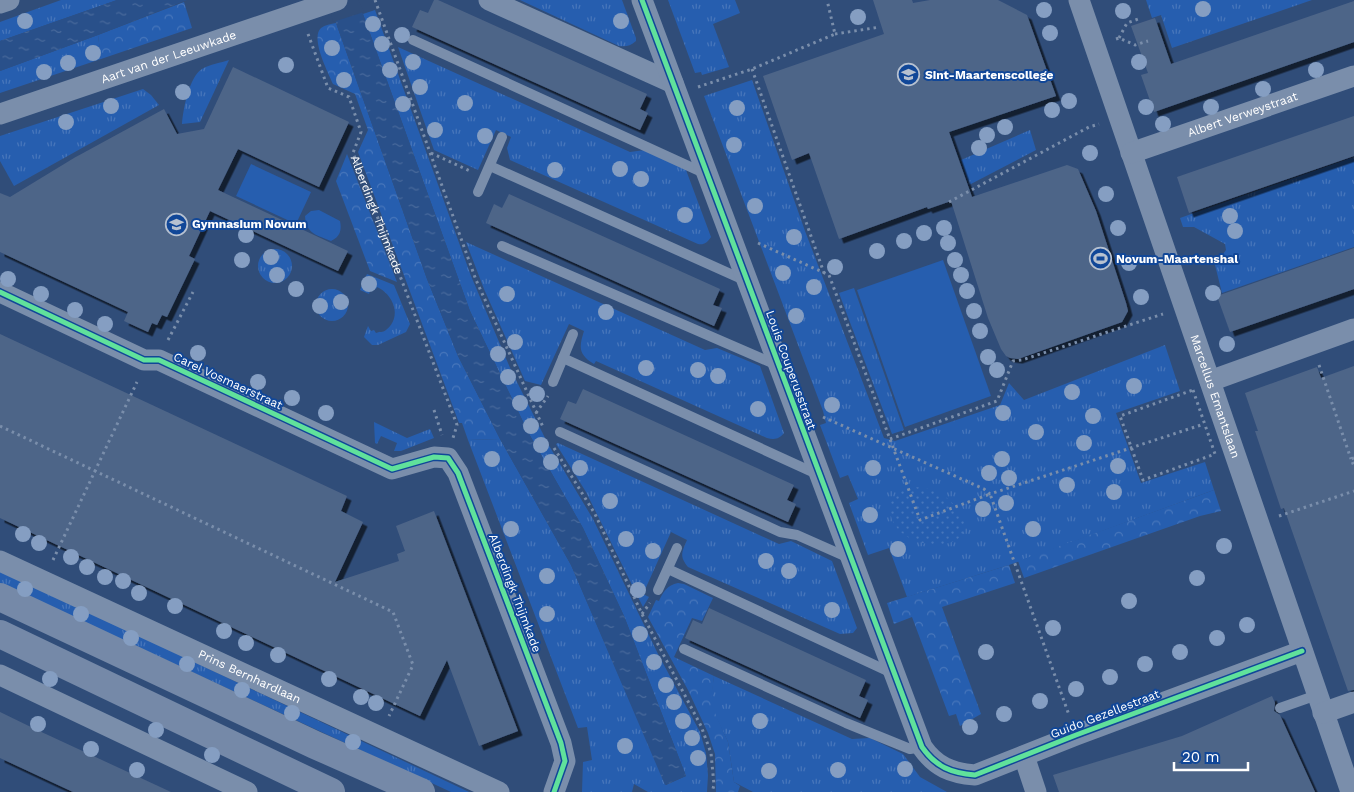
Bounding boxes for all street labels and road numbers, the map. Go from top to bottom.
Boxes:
street label: Aart van der Leeuwkade [99,28,238,86]
street label: Albert Verweystraat [1186,89,1299,140]
street label: Alberdingk Thijmkade [348,153,406,276]
street label: Louis Couperusstraat [763,309,819,431]
street label: Marcellus Emantslaan [1187,333,1243,460]
street label: Carel Vosmaerstraat [171,350,285,412]
street label: Alberdingk Thijmkade [486,532,544,654]
street label: Prins Bernhardlaan [196,647,303,706]
street label: Guido Gezellestraat [1048,687,1162,741]

